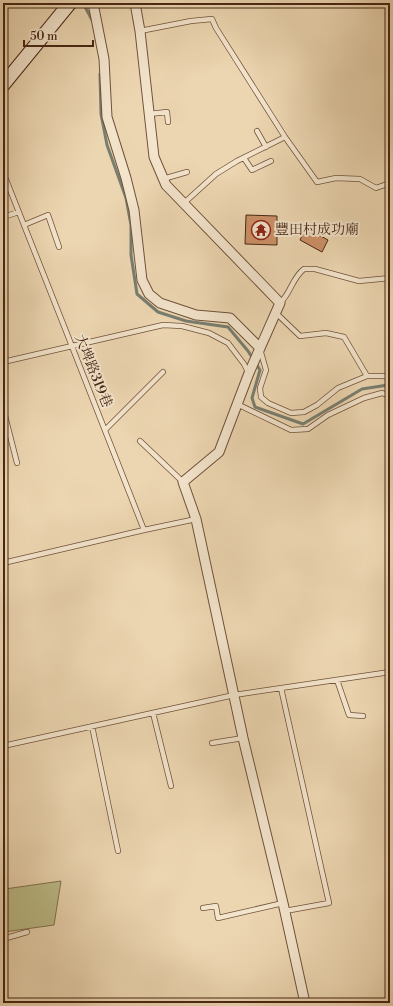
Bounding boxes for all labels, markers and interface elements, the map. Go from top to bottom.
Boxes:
scale bar [24,22,93,48]
text: 50 m [30,29,58,44]
temple icon: 豐田村成功廟 [250,219,272,241]
place label: 豐田村成功廟 [275,221,359,239]
street label: 大埤路319巷 [70,332,116,410]

